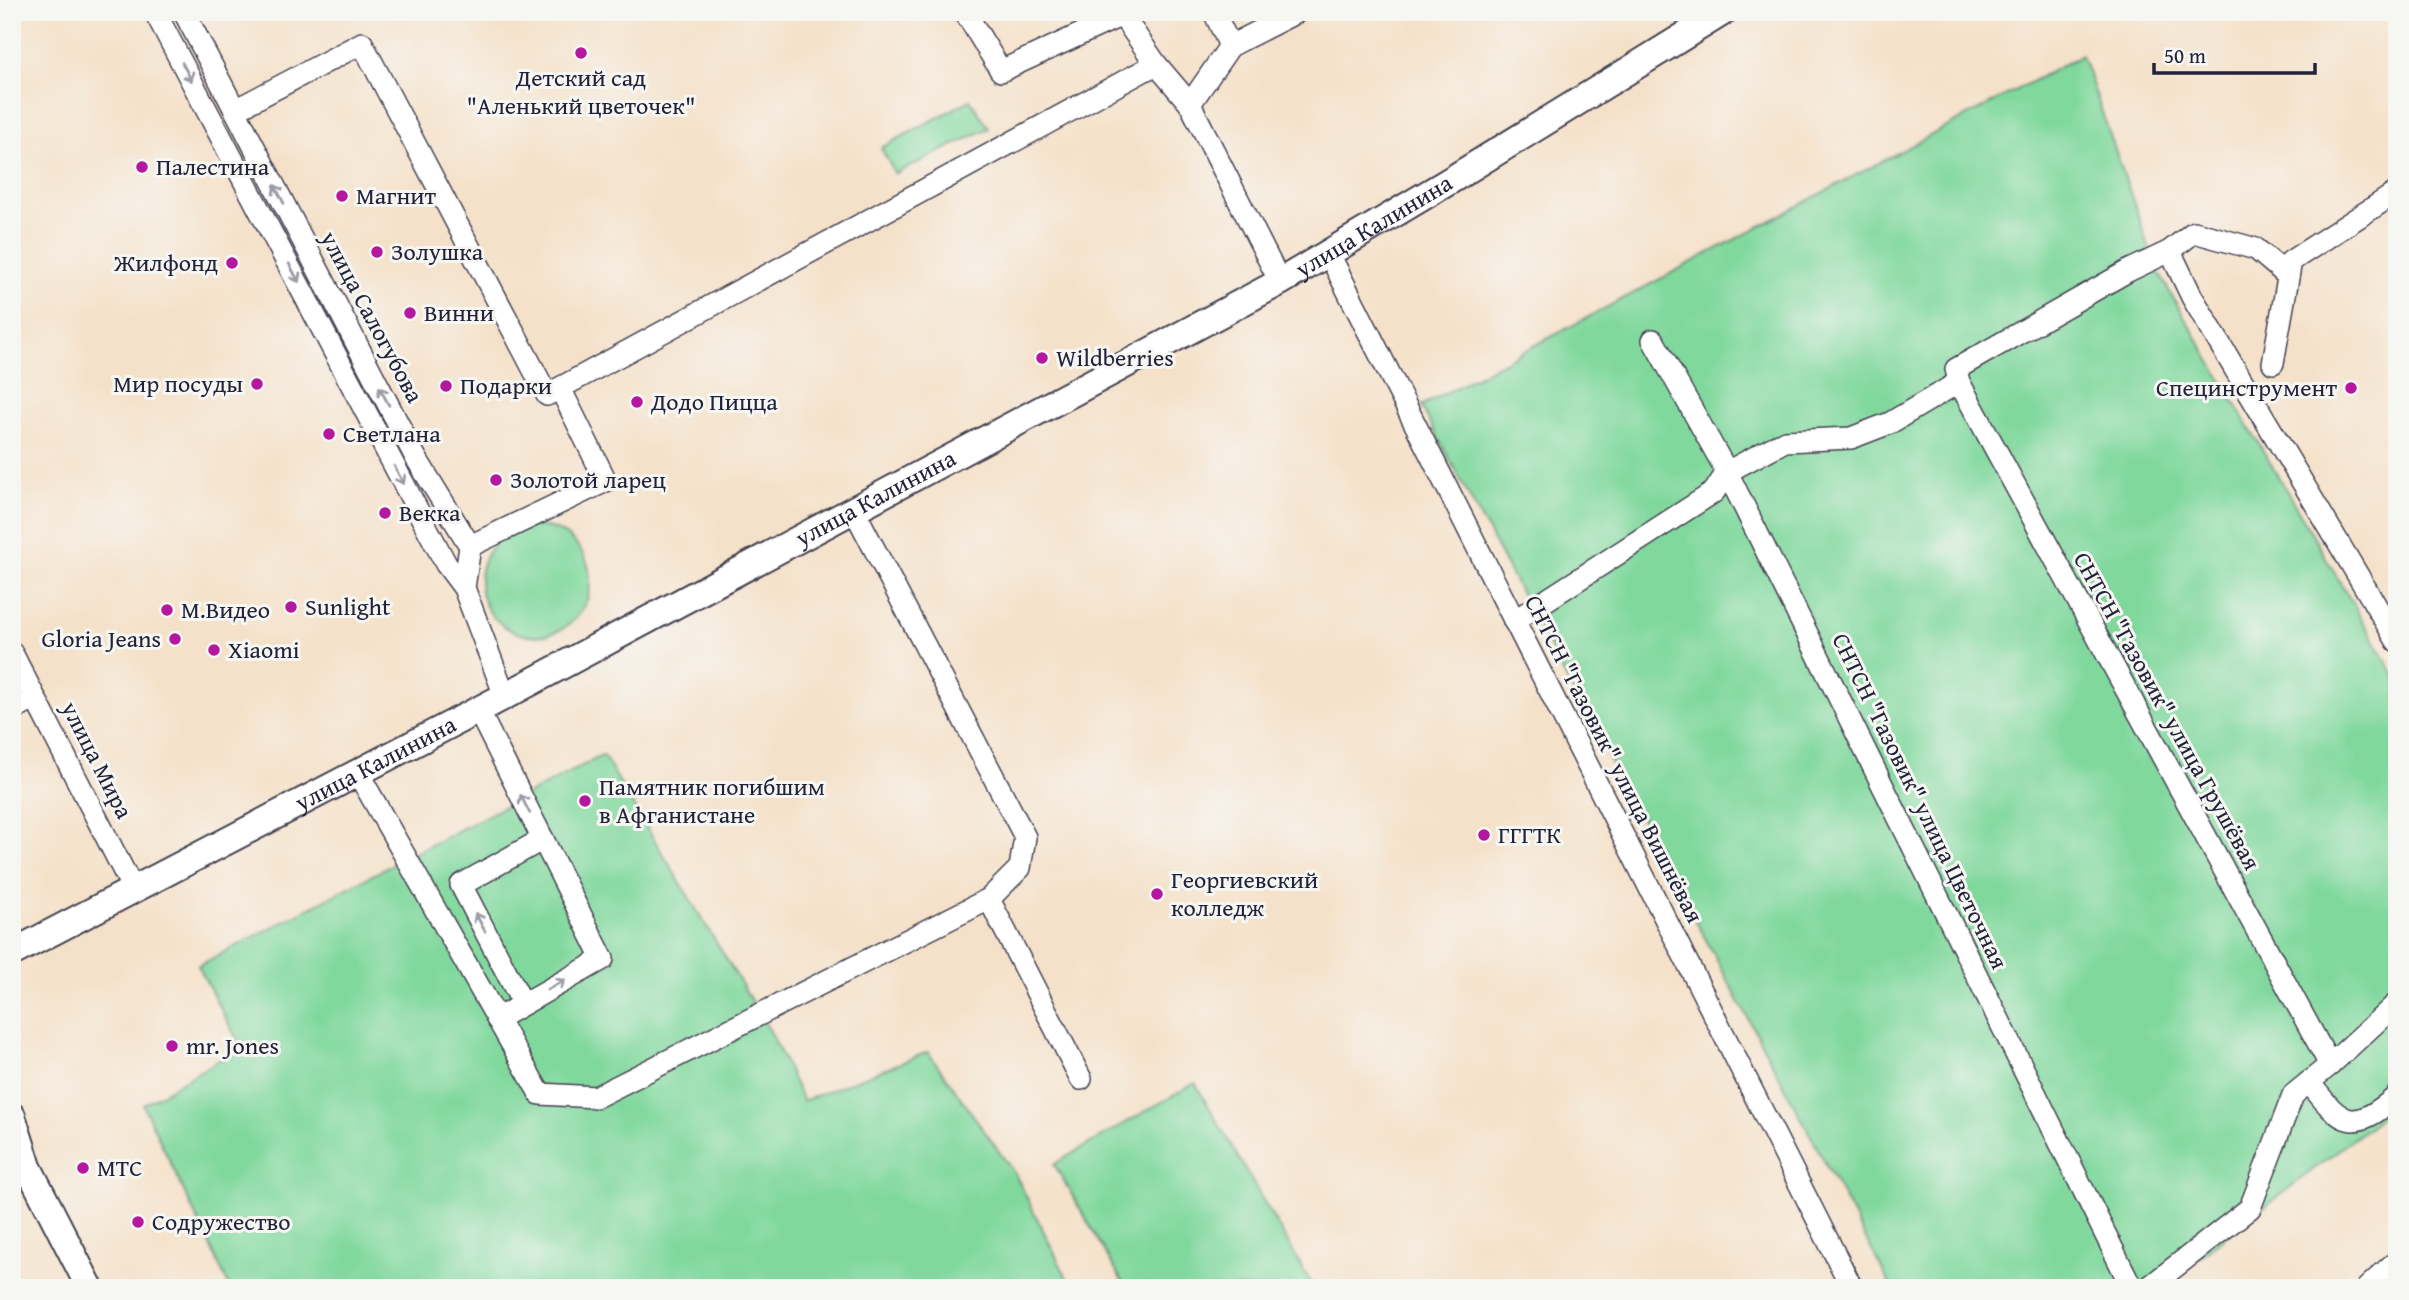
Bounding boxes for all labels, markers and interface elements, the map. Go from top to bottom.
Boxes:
scale bar [2154,32,2314,76]
text: 50 m [2164,40,2206,71]
marker: Детский сад "Аленький цветочек" [573,45,589,61]
place label: Детский сад "Аленький цветочек" [467,60,695,123]
one-way arrow [180,62,194,82]
place label: Палестина [156,149,270,184]
marker: Палестина [134,159,150,175]
street label: улица Калинина [1288,165,1459,287]
place label: Магнит [356,178,437,213]
one-way arrow [272,184,285,205]
marker: Магнит [334,188,350,204]
street label: улица Салогубова [312,224,433,409]
place label: Золушка [391,234,484,269]
marker: Золушка [369,244,385,260]
place label: Жилфонд [113,245,218,280]
marker: Жилфонд [224,255,240,271]
one-way arrow [288,262,301,283]
place label: Винни [424,295,494,330]
marker: Винни [402,305,418,321]
place label: Wildberries [1056,340,1174,375]
marker: Wildberries [1034,350,1050,366]
place label: Мир посуды [113,366,243,401]
place label: Подарки [460,368,552,403]
place label: Специнструмент [2156,370,2337,405]
marker: Мир посуды [249,376,265,392]
marker: Подарки [438,378,454,394]
marker: Специнструмент [2343,380,2359,396]
place label: Додо Пицца [650,384,778,419]
one-way arrow [377,386,390,407]
marker: Додо Пицца [629,394,645,410]
place label: Светлана [343,416,441,451]
marker: Светлана [321,426,337,442]
street label: улица Калинина [788,440,962,555]
place label: Золотой ларец [510,462,666,497]
one-way arrow [393,464,406,485]
marker: Золотой ларец [488,472,504,488]
place label: Векка [399,495,461,530]
marker: Векка [377,505,393,521]
street label: СНТСН "Газовик" улица Грушёвая [2065,545,2270,876]
place label: Sunlight [305,589,391,624]
street label: СНТСН "Газовик" улица Вишнёвая [1516,589,1713,929]
place label: М.Видео [181,592,270,627]
marker: Sunlight [283,599,299,615]
marker: М.Видео [159,602,175,618]
place label: Gloria Jeans [41,621,161,656]
street label: СНТСН "Газовик" улица Цветочная [1824,627,2017,975]
marker: Gloria Jeans [167,631,183,647]
place label: Xiaomi [228,632,300,667]
marker: Xiaomi [206,642,222,658]
street label: улица Мира [52,694,142,825]
street label: улица Калинина [288,706,463,820]
place label: Памятник погибшим в Афганистане [599,769,825,832]
marker: Памятник погибшим в Афганистане [577,793,593,809]
one-way arrow [517,794,531,815]
place label: ГГГТК [1498,817,1561,852]
marker: ГГГТК [1476,827,1492,843]
place label: Георгиевский колледж [1171,862,1318,925]
marker: Георгиевский колледж [1149,886,1165,902]
one-way arrow [473,912,486,933]
one-way arrow [545,978,566,991]
place label: mr. Jones [186,1028,279,1063]
marker: mr. Jones [164,1038,180,1054]
place label: МТС [97,1150,142,1185]
marker: МТС [75,1160,91,1176]
place label: Содружество [152,1204,291,1239]
marker: Содружество [130,1214,146,1230]

